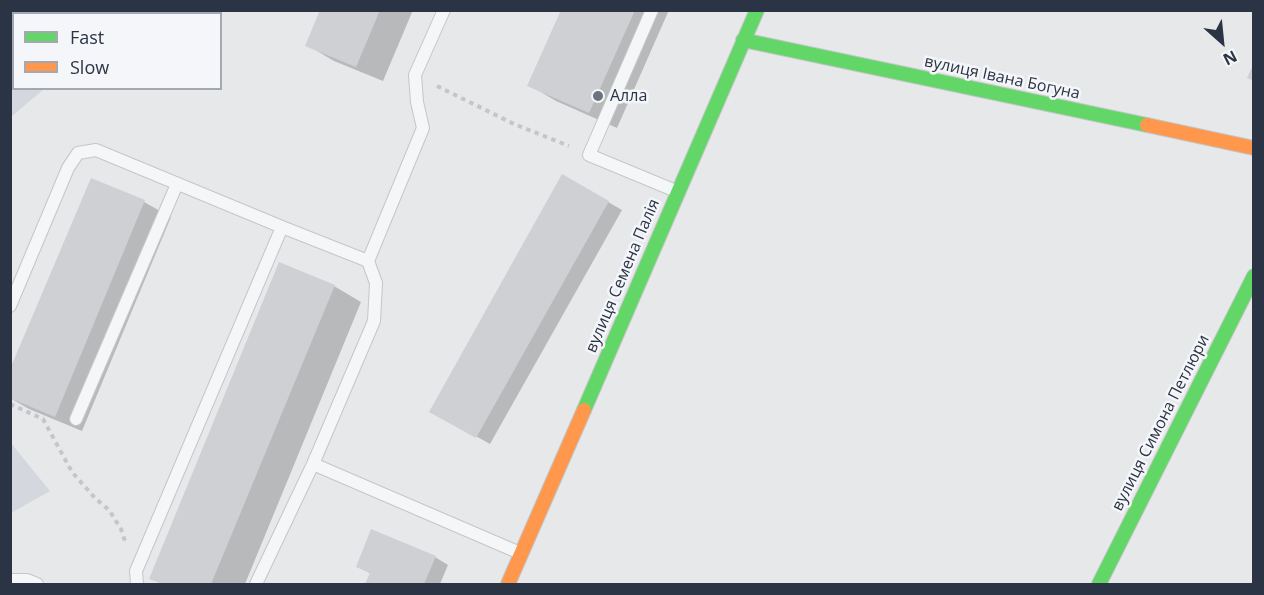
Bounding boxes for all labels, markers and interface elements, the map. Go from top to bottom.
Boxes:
legend [12,12,222,90]
north arrow [1192,12,1252,72]
text: Fast [70,25,104,49]
text: N [1219,45,1241,71]
street label: вулиця Івана Богуна [922,52,1082,104]
text: Slow [70,55,109,79]
place label: Алла [610,86,647,106]
marker: Алла [591,89,605,103]
street label: вулиця Семена Палія [582,196,664,356]
street label: вулиця Симона Петлюри [1108,332,1214,514]

